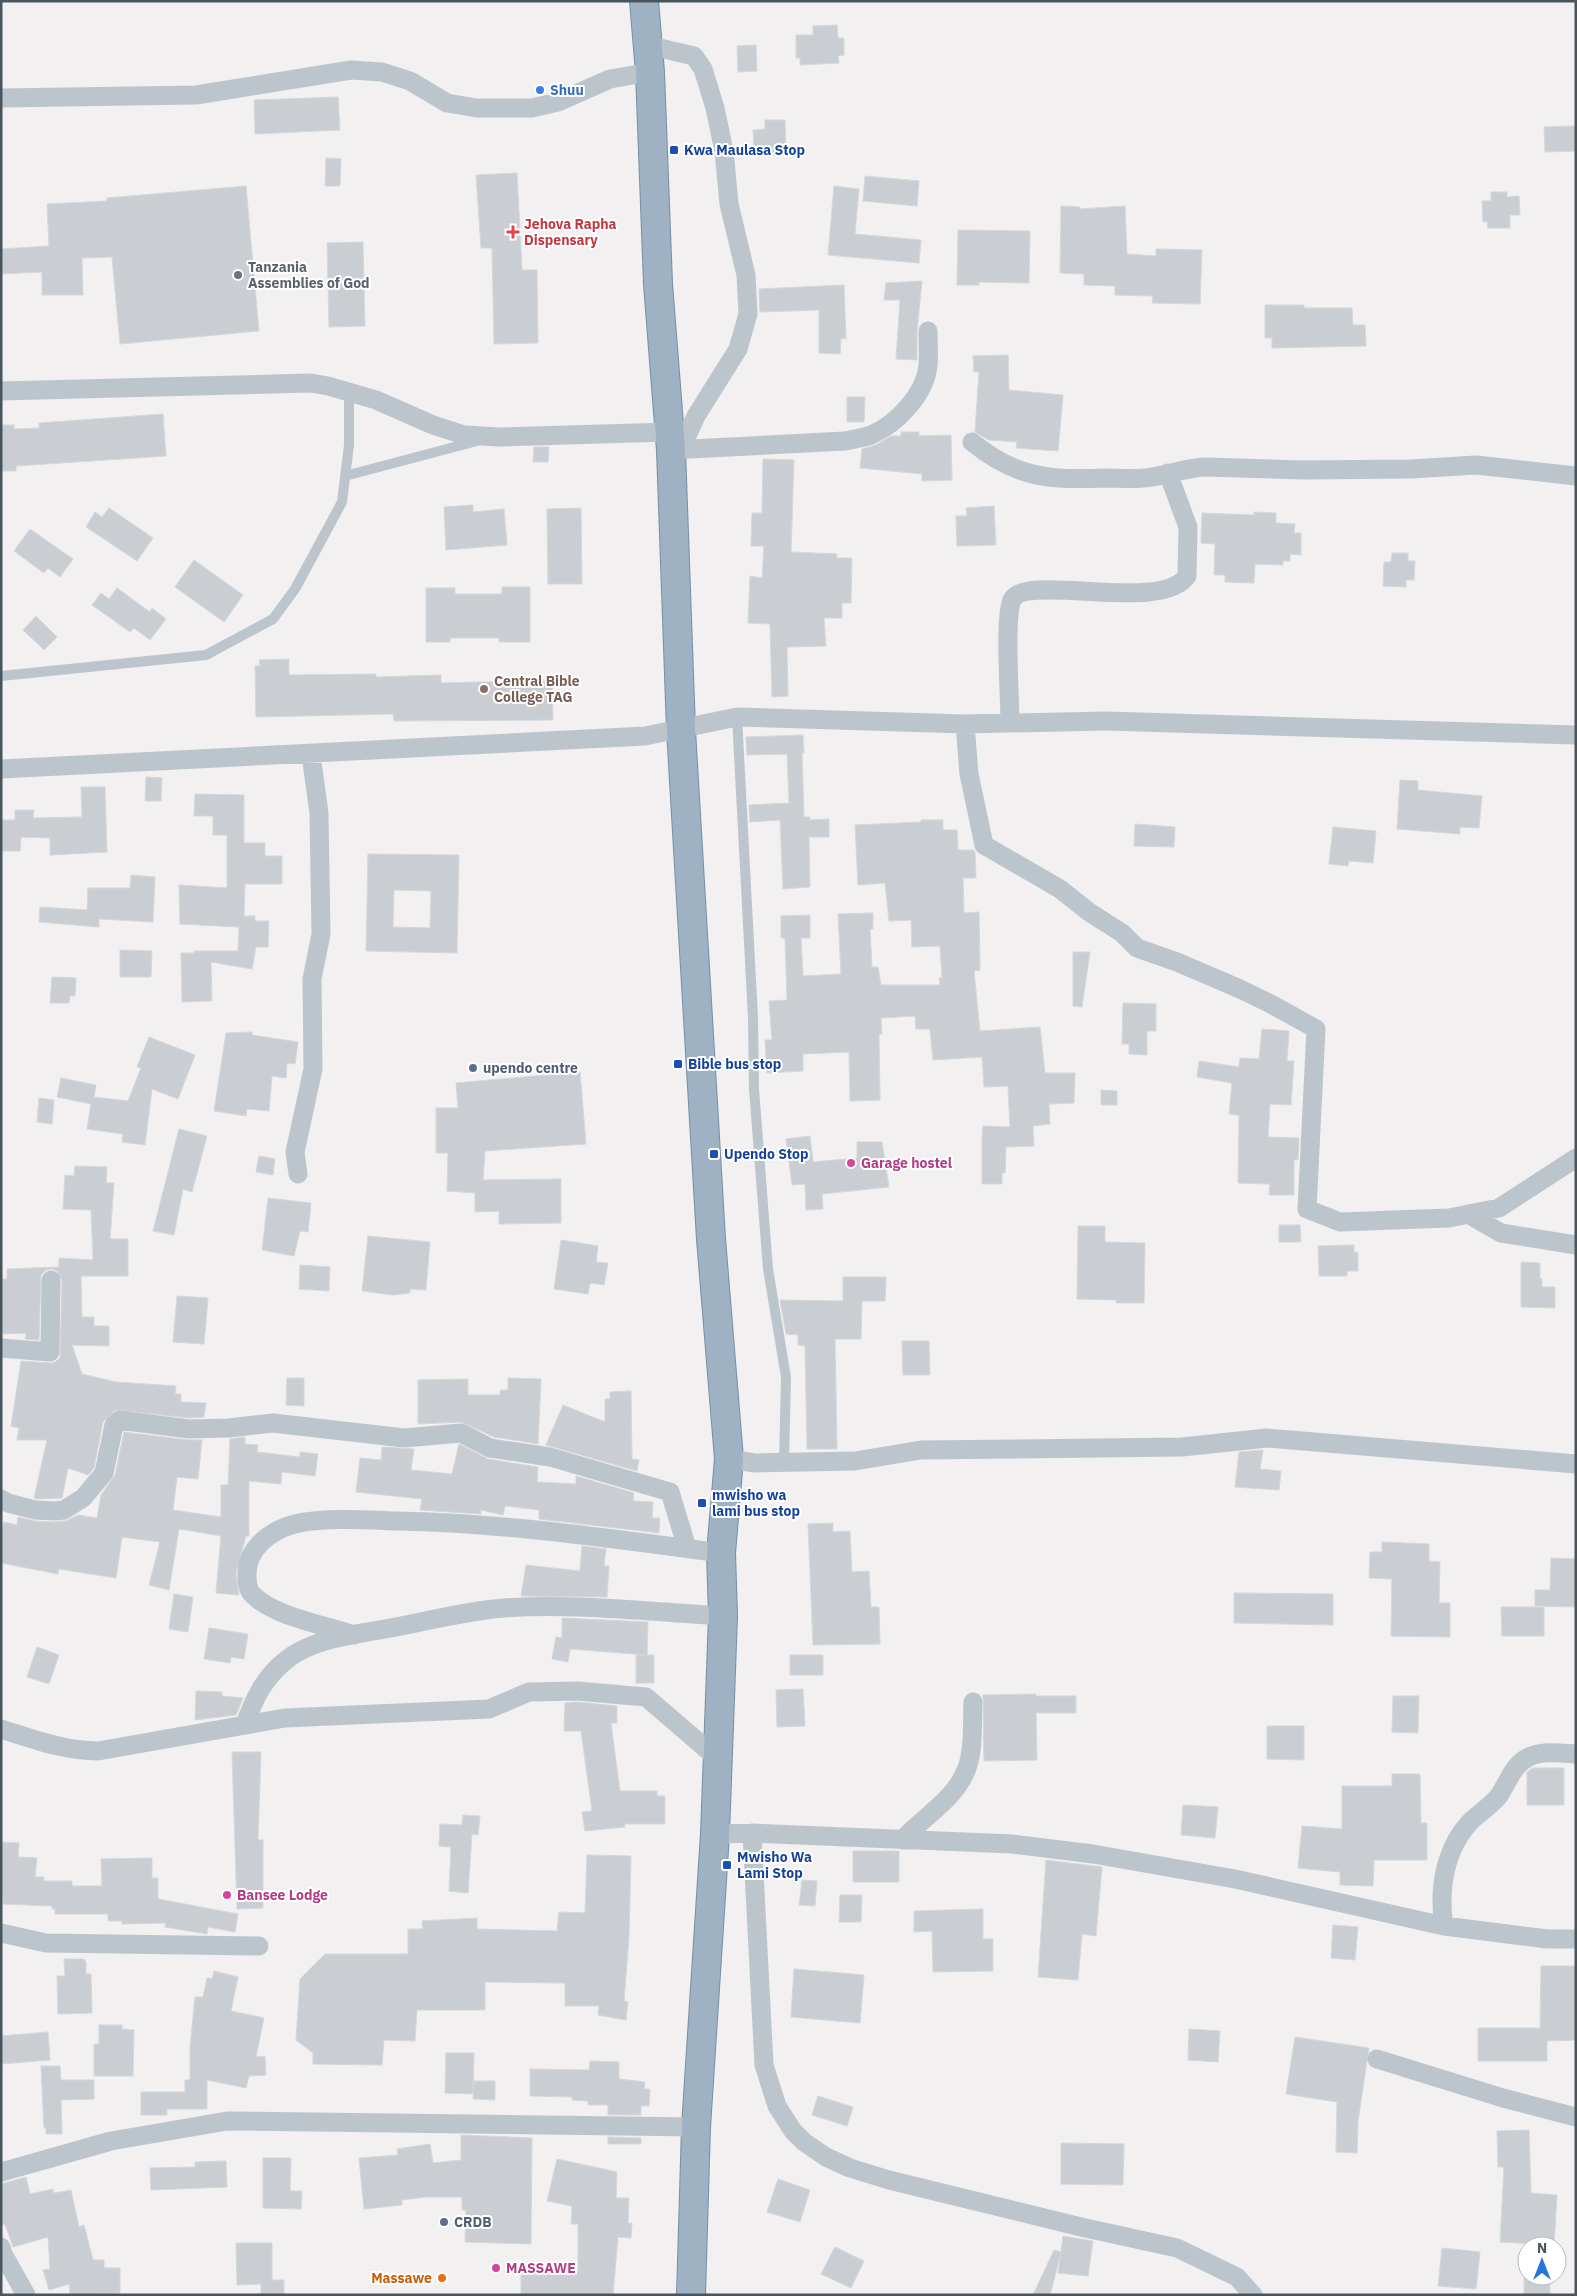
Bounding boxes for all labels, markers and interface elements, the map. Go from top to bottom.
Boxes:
place label: Shuu [550,81,584,99]
marker: Shuu [534,84,546,96]
place label: Kwa Maulasa Stop [684,141,805,159]
marker: Kwa Maulasa Stop [668,144,680,156]
place label: Jehova Rapha Dispensary [524,215,617,249]
marker: Jehova Rapha Dispensary [506,225,520,239]
place label: Tanzania Assemblies of God [248,258,370,292]
marker: Tanzania Assemblies of God [232,269,244,281]
place label: Central Bible College TAG [494,672,580,706]
marker: Central Bible College TAG [478,683,490,695]
place label: Bible bus stop [688,1055,781,1073]
marker: Bible bus stop [672,1058,684,1070]
place label: upendo centre [483,1059,578,1077]
marker: upendo centre [467,1062,479,1074]
place label: Upendo Stop [724,1145,809,1163]
marker: Upendo Stop [708,1148,720,1160]
place label: Garage hostel [861,1154,952,1172]
marker: Garage hostel [845,1157,857,1169]
place label: mwisho wa lami bus stop [712,1486,800,1520]
marker: mwisho wa lami bus stop [696,1497,708,1509]
place label: Mwisho Wa Lami Stop [737,1848,812,1882]
marker: Mwisho Wa Lami Stop [721,1859,733,1871]
place label: Bansee Lodge [237,1886,328,1904]
marker: Bansee Lodge [221,1889,233,1901]
place label: CRDB [454,2213,492,2231]
marker: CRDB [438,2216,450,2228]
north arrow [1517,2236,1567,2286]
text: N [1537,2239,1547,2257]
place label: MASSAWE [506,2259,576,2277]
marker: MASSAWE [490,2262,502,2274]
place label: Massawe [371,2269,432,2287]
marker: Massawe [436,2272,448,2284]

